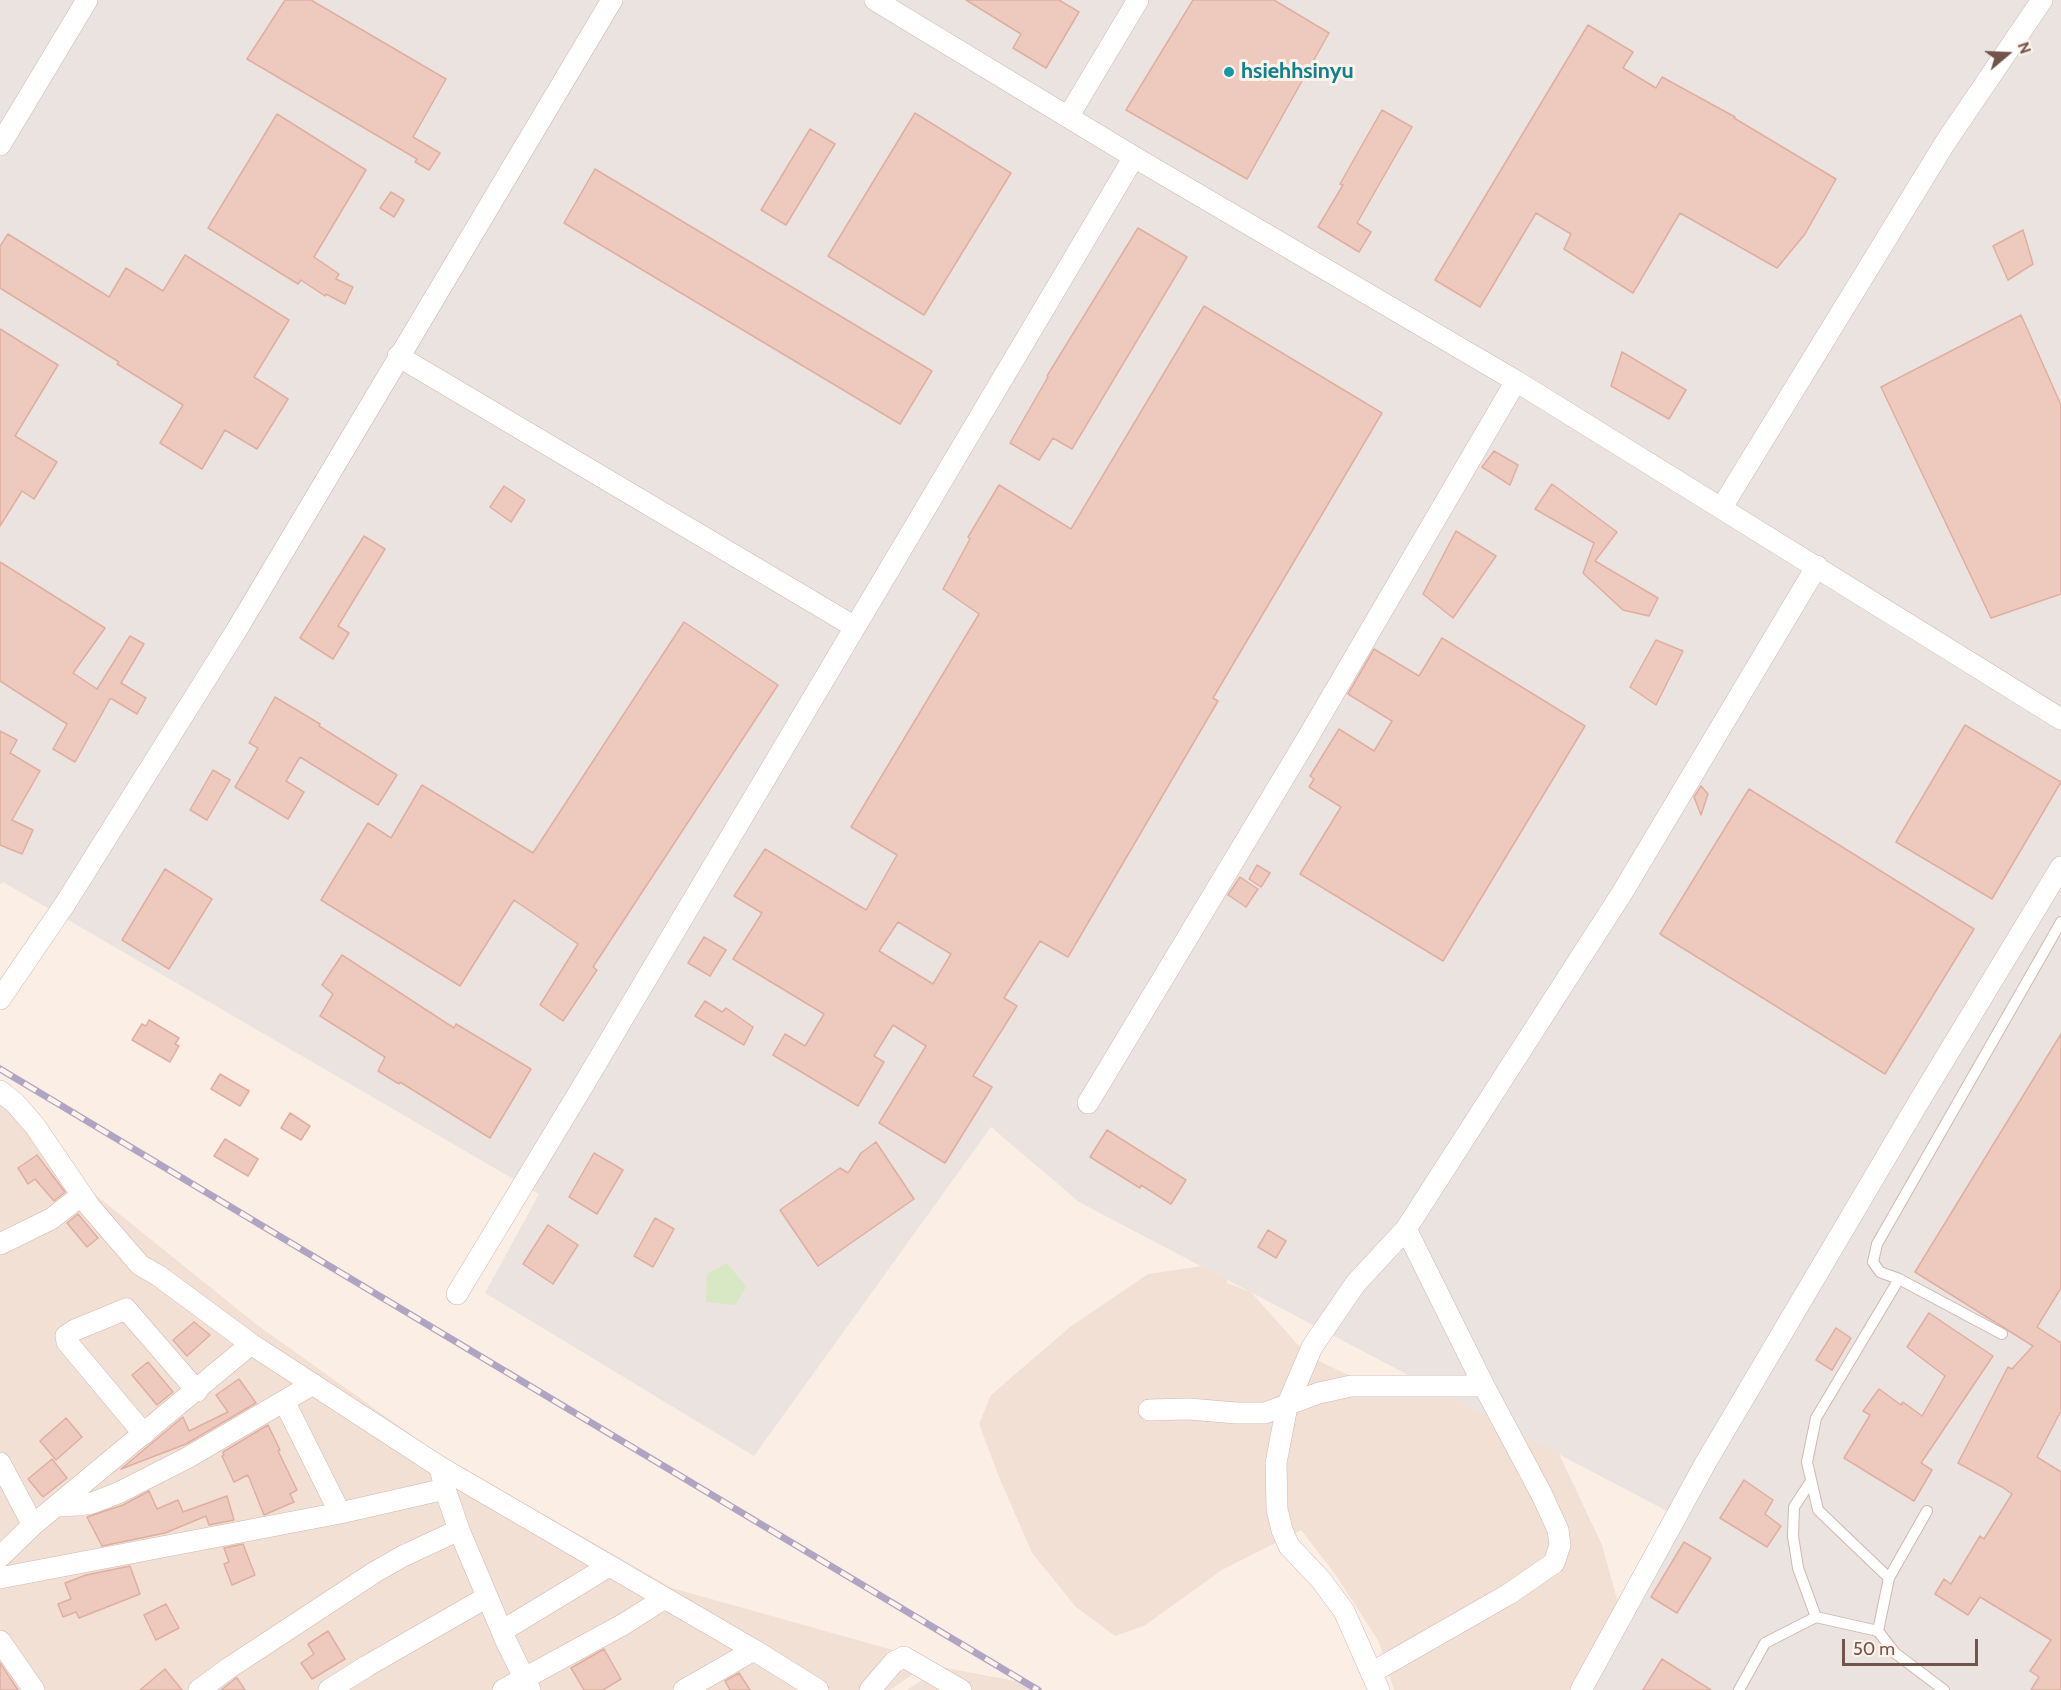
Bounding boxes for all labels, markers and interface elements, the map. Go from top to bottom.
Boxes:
north arrow [1977,24,2037,84]
text: N [2014,40,2035,56]
place label: hsiehhsinyu [1241,59,1354,85]
marker: hsiehhsinyu [1222,65,1236,79]
scale bar [1845,1627,1982,1665]
text: 50 m [1853,1638,1895,1660]

